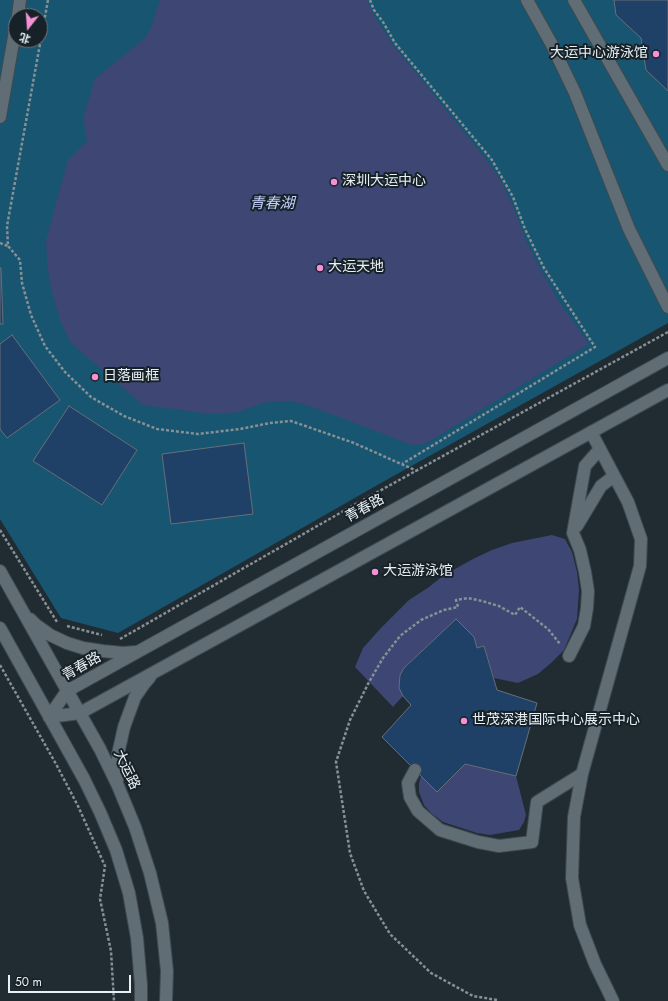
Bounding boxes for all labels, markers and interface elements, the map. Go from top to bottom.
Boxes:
north arrow [8,8,48,48]
text: 北 [17,29,32,48]
place label: 大运中心游泳馆 [550,46,648,62]
marker: 大运中心游泳馆 [651,49,661,59]
place label: 深圳大运中心 [342,174,426,190]
marker: 深圳大运中心 [329,177,339,187]
water label: 青春湖 [250,195,294,213]
place label: 大运天地 [328,260,384,276]
marker: 大运天地 [315,263,325,273]
place label: 日落画框 [103,369,159,385]
marker: 日落画框 [90,372,100,382]
street label: 青春路 [343,491,387,527]
place label: 大运游泳馆 [383,564,453,580]
marker: 大运游泳馆 [370,567,380,577]
street label: 青春路 [60,649,104,685]
place label: 世茂深港国际中心展示中心 [472,713,640,729]
marker: 世茂深港国际中心展示中心 [459,716,469,726]
street label: 大运路 [110,747,142,793]
scale bar [10,967,133,993]
text: 50 m [15,973,42,991]

